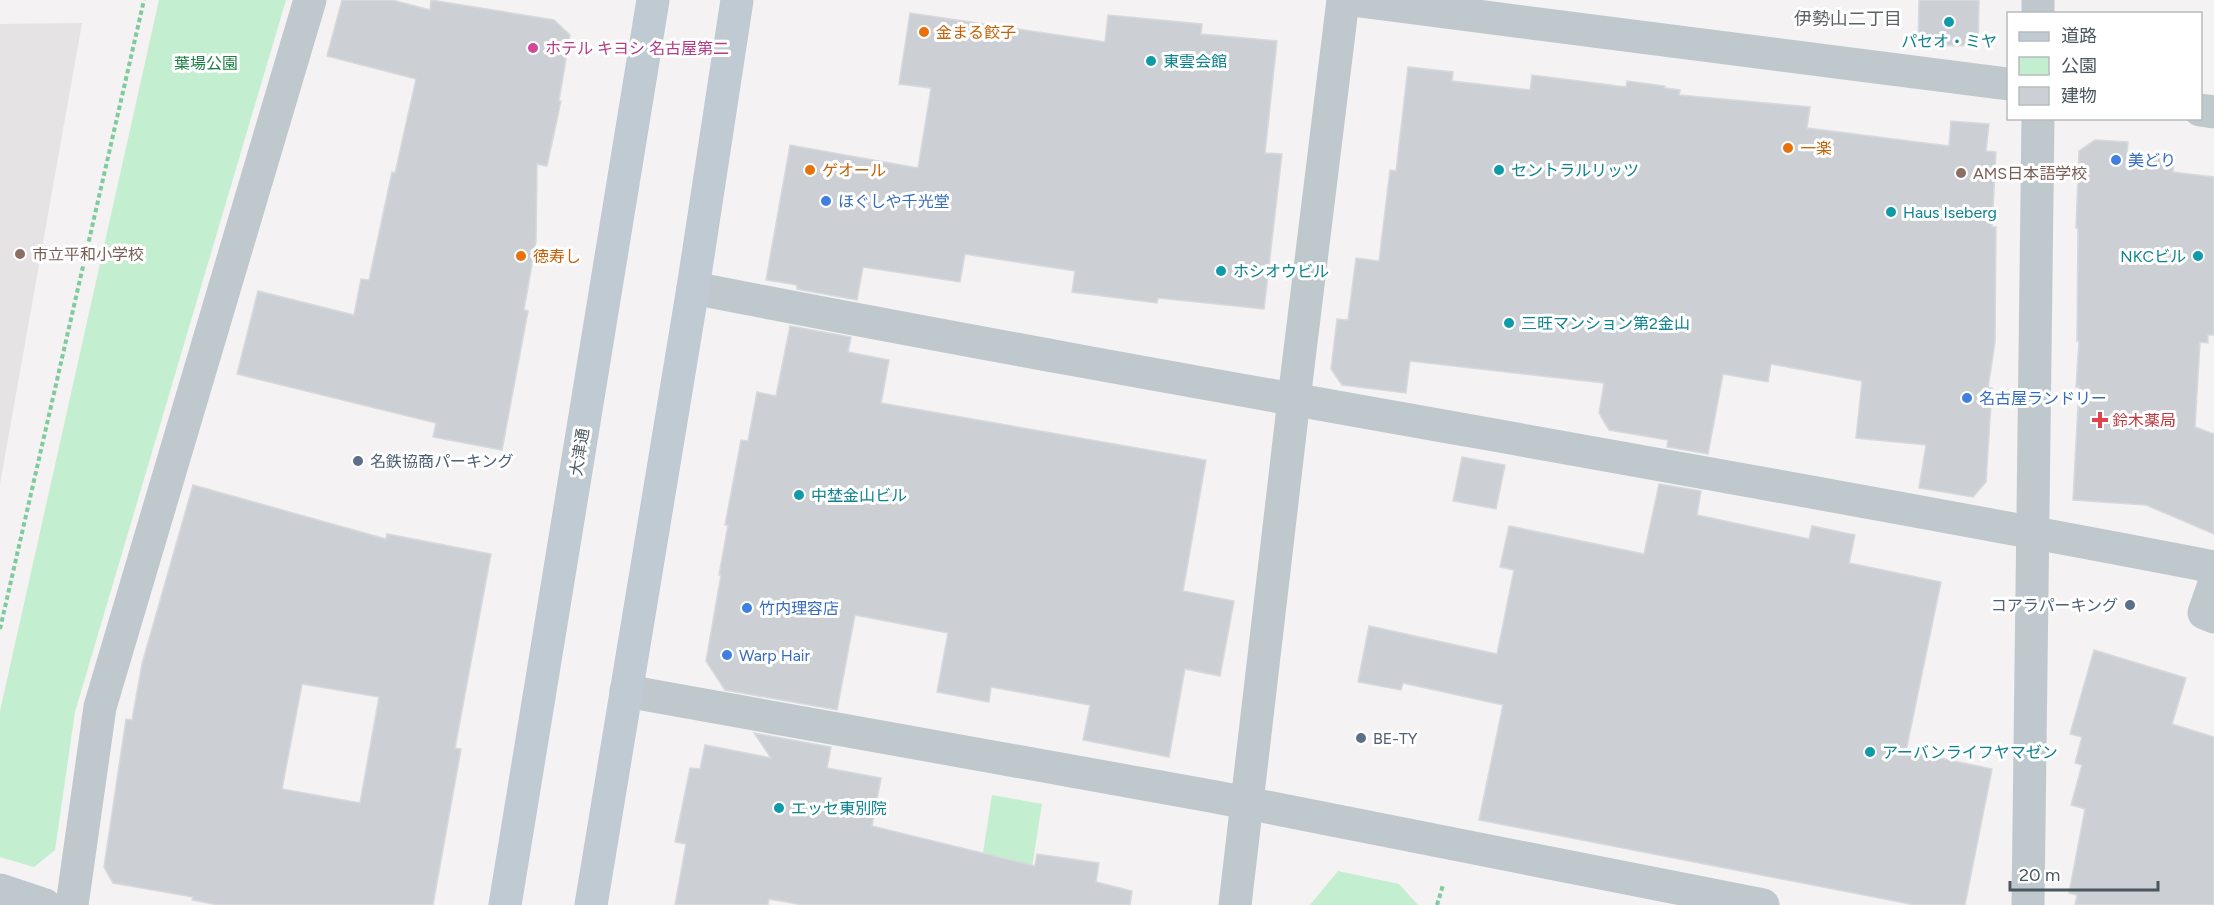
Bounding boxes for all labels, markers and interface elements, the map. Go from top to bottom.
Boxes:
district label: 伊勢山二丁目 [1794,8,1902,30]
legend [2007,12,2202,120]
marker: パセオ・ミヤ [1942,15,1956,29]
place label: 金まる餃子 [936,23,1016,42]
marker: 金まる餃子 [917,25,931,39]
text: 道路 [2061,25,2097,47]
place label: パセオ・ミヤ [1901,32,1997,51]
place label: ホテル キヨシ 名古屋第二 [545,39,729,58]
marker: ホテル キヨシ 名古屋第二 [526,41,540,55]
place label: 東雲会館 [1163,52,1227,71]
park label: 葉場公園 [174,54,238,73]
marker: 東雲会館 [1144,54,1158,68]
text: 公園 [2061,55,2097,77]
text: 建物 [2061,85,2097,107]
place label: 一楽 [1800,139,1832,158]
marker: 一楽 [1781,141,1795,155]
place label: 美どり [2128,151,2176,170]
marker: 美どり [2109,153,2123,167]
place label: ゲオール [822,161,886,180]
place label: セントラルリッツ [1511,161,1639,180]
marker: ゲオール [803,163,817,177]
marker: セントラルリッツ [1492,163,1506,177]
place label: AMS日本語学校 [1973,164,2087,183]
marker: AMS日本語学校 [1954,166,1968,180]
place label: ほぐしや千光堂 [838,192,950,211]
marker: ほぐしや千光堂 [819,194,833,208]
place label: Haus Iseberg [1903,203,1997,222]
marker: Haus Iseberg [1884,205,1898,219]
place label: 市立平和小学校 [32,245,144,264]
marker: 市立平和小学校 [13,247,27,261]
place label: 徳寿し [533,247,581,266]
place label: NKCビル [2120,247,2186,266]
marker: 徳寿し [514,249,528,263]
marker: NKCビル [2191,249,2205,263]
place label: ホシオウビル [1233,262,1329,281]
marker: ホシオウビル [1214,264,1228,278]
place label: 三旺マンション第2金山 [1521,314,1690,333]
marker: 三旺マンション第2金山 [1502,316,1516,330]
place label: 名古屋ランドリー [1979,389,2107,408]
marker: 名古屋ランドリー [1960,391,1974,405]
place label: 鈴木薬局 [2112,411,2176,430]
marker: 鈴木薬局 [2093,413,2107,427]
street label: 大津通 [566,427,593,477]
place label: 名鉄協商パーキング [370,452,514,471]
marker: 名鉄協商パーキング [351,454,365,468]
place label: 中埜金山ビル [811,486,907,505]
marker: 中埜金山ビル [792,488,806,502]
place label: コアラパーキング [1991,596,2118,615]
marker: コアラパーキング [2123,598,2137,612]
place label: 竹内理容店 [759,599,839,618]
marker: 竹内理容店 [740,601,754,615]
place label: Warp Hair [739,646,811,665]
marker: Warp Hair [720,648,734,662]
place label: BE-TY [1373,729,1418,748]
marker: BE-TY [1354,731,1368,745]
place label: アーバンライフヤマゼン [1882,743,2058,762]
marker: アーバンライフヤマゼン [1863,745,1877,759]
place label: エッセ東別院 [791,799,887,818]
marker: エッセ東別院 [772,801,786,815]
scale bar [2010,854,2158,892]
text: 20 m [2019,864,2060,886]

